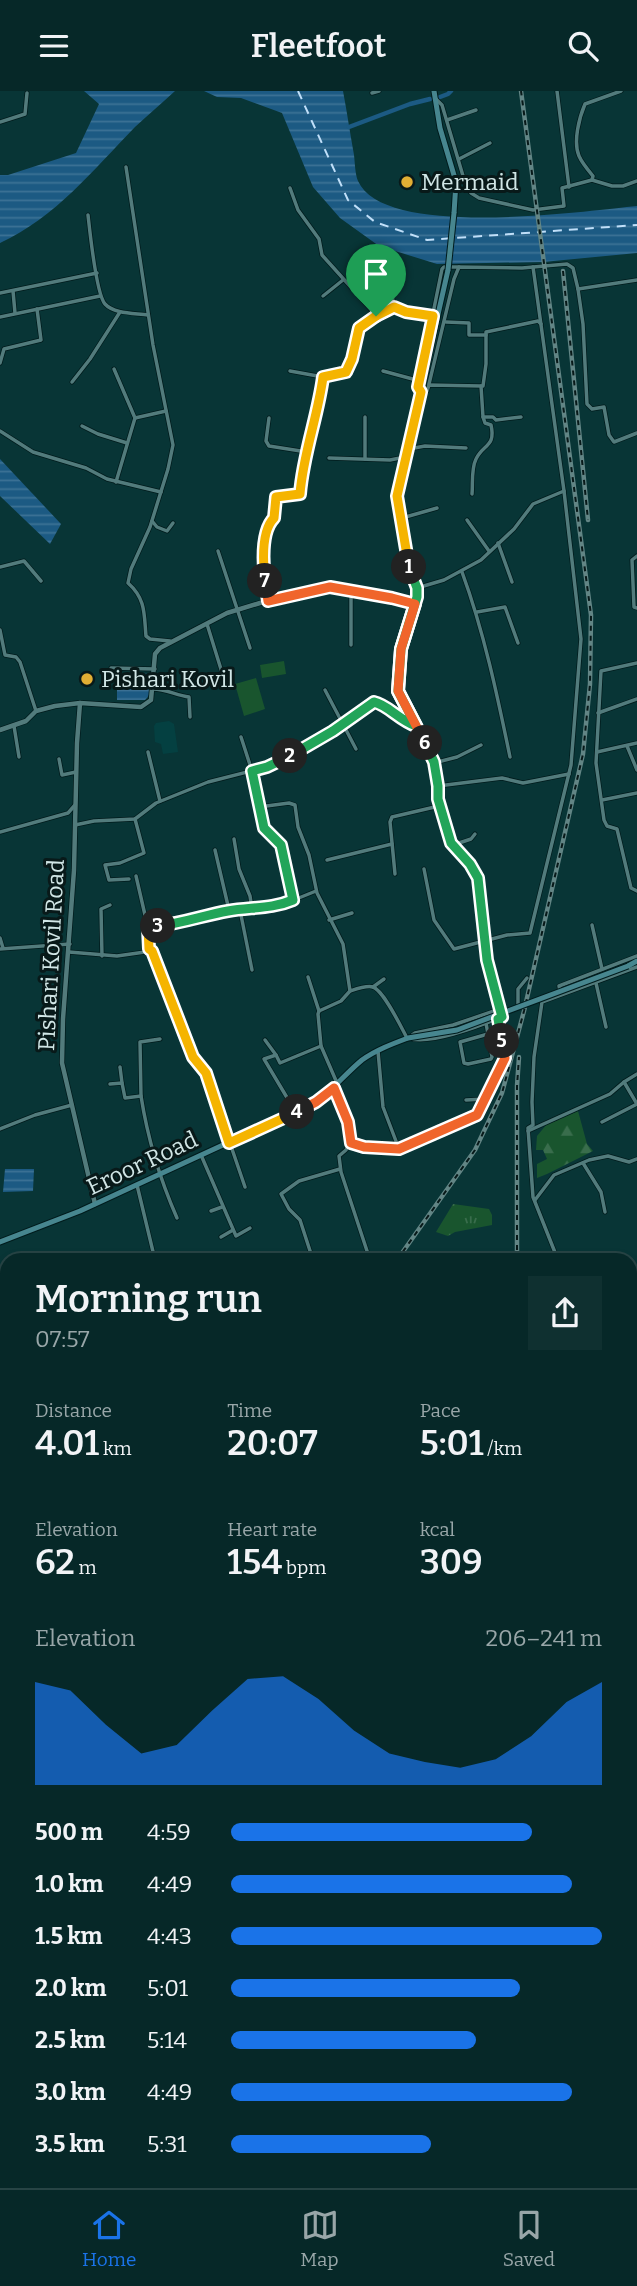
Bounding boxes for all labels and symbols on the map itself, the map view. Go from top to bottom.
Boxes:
place label: Mermaid [421,168,519,196]
marker: Mermaid [399,174,415,190]
pin [346,244,406,316]
pin: 1 [392,549,426,585]
pin: 7 [247,563,282,599]
place label: Pishari Kovil [101,665,234,693]
marker: Pishari Kovil [79,671,95,687]
pin: 6 [408,725,442,761]
pin: 2 [272,739,308,773]
street label: Pishari Kovil Road [32,858,70,1051]
pin: 3 [140,909,176,943]
pin: 5 [484,1023,520,1059]
pin: 4 [280,1095,314,1129]
street label: Eroor Road [82,1125,202,1201]

